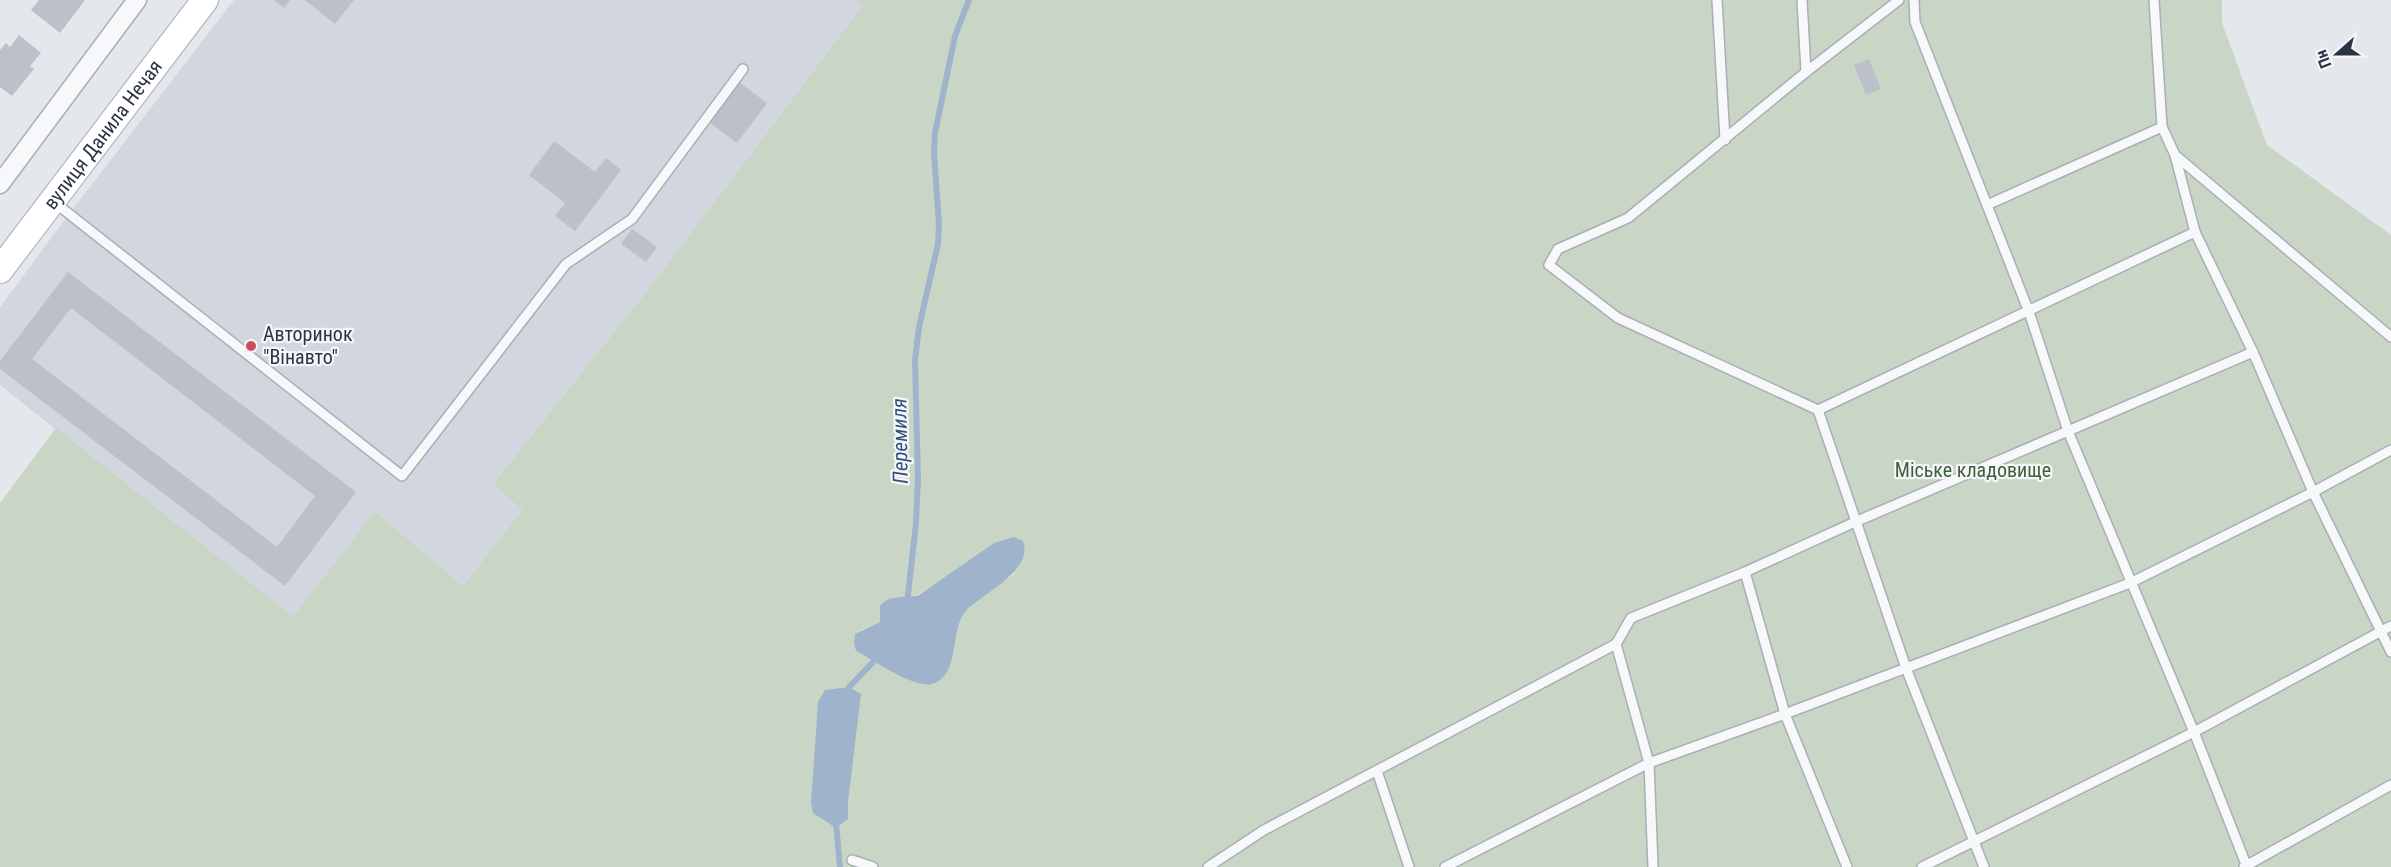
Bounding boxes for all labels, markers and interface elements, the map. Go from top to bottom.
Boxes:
north arrow [2307,24,2367,84]
text: Пн [2311,47,2336,71]
street label: вулиця Данила Нечая [38,55,167,214]
place label: Авторинок "Вінавто" [263,322,353,369]
marker: Авторинок "Вінавто" [244,339,258,353]
water label: Перемиля [887,398,913,484]
park label: Міське кладовище [1895,458,2051,482]

